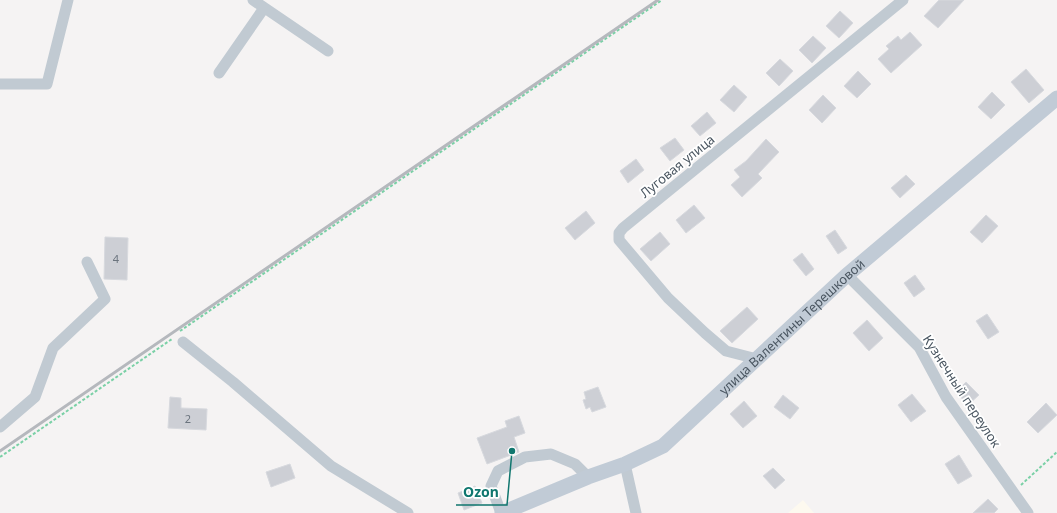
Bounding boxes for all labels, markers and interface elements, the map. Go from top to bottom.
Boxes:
street label: Луговая улица [636,130,718,202]
house number: 4 [113,251,120,266]
street label: улица Валентины Терешковой [715,255,868,399]
street label: Кузнечный переулок [919,331,1005,451]
house number: 2 [185,411,191,426]
callout: Ozon [456,479,507,505]
text: Ozon [463,482,499,501]

